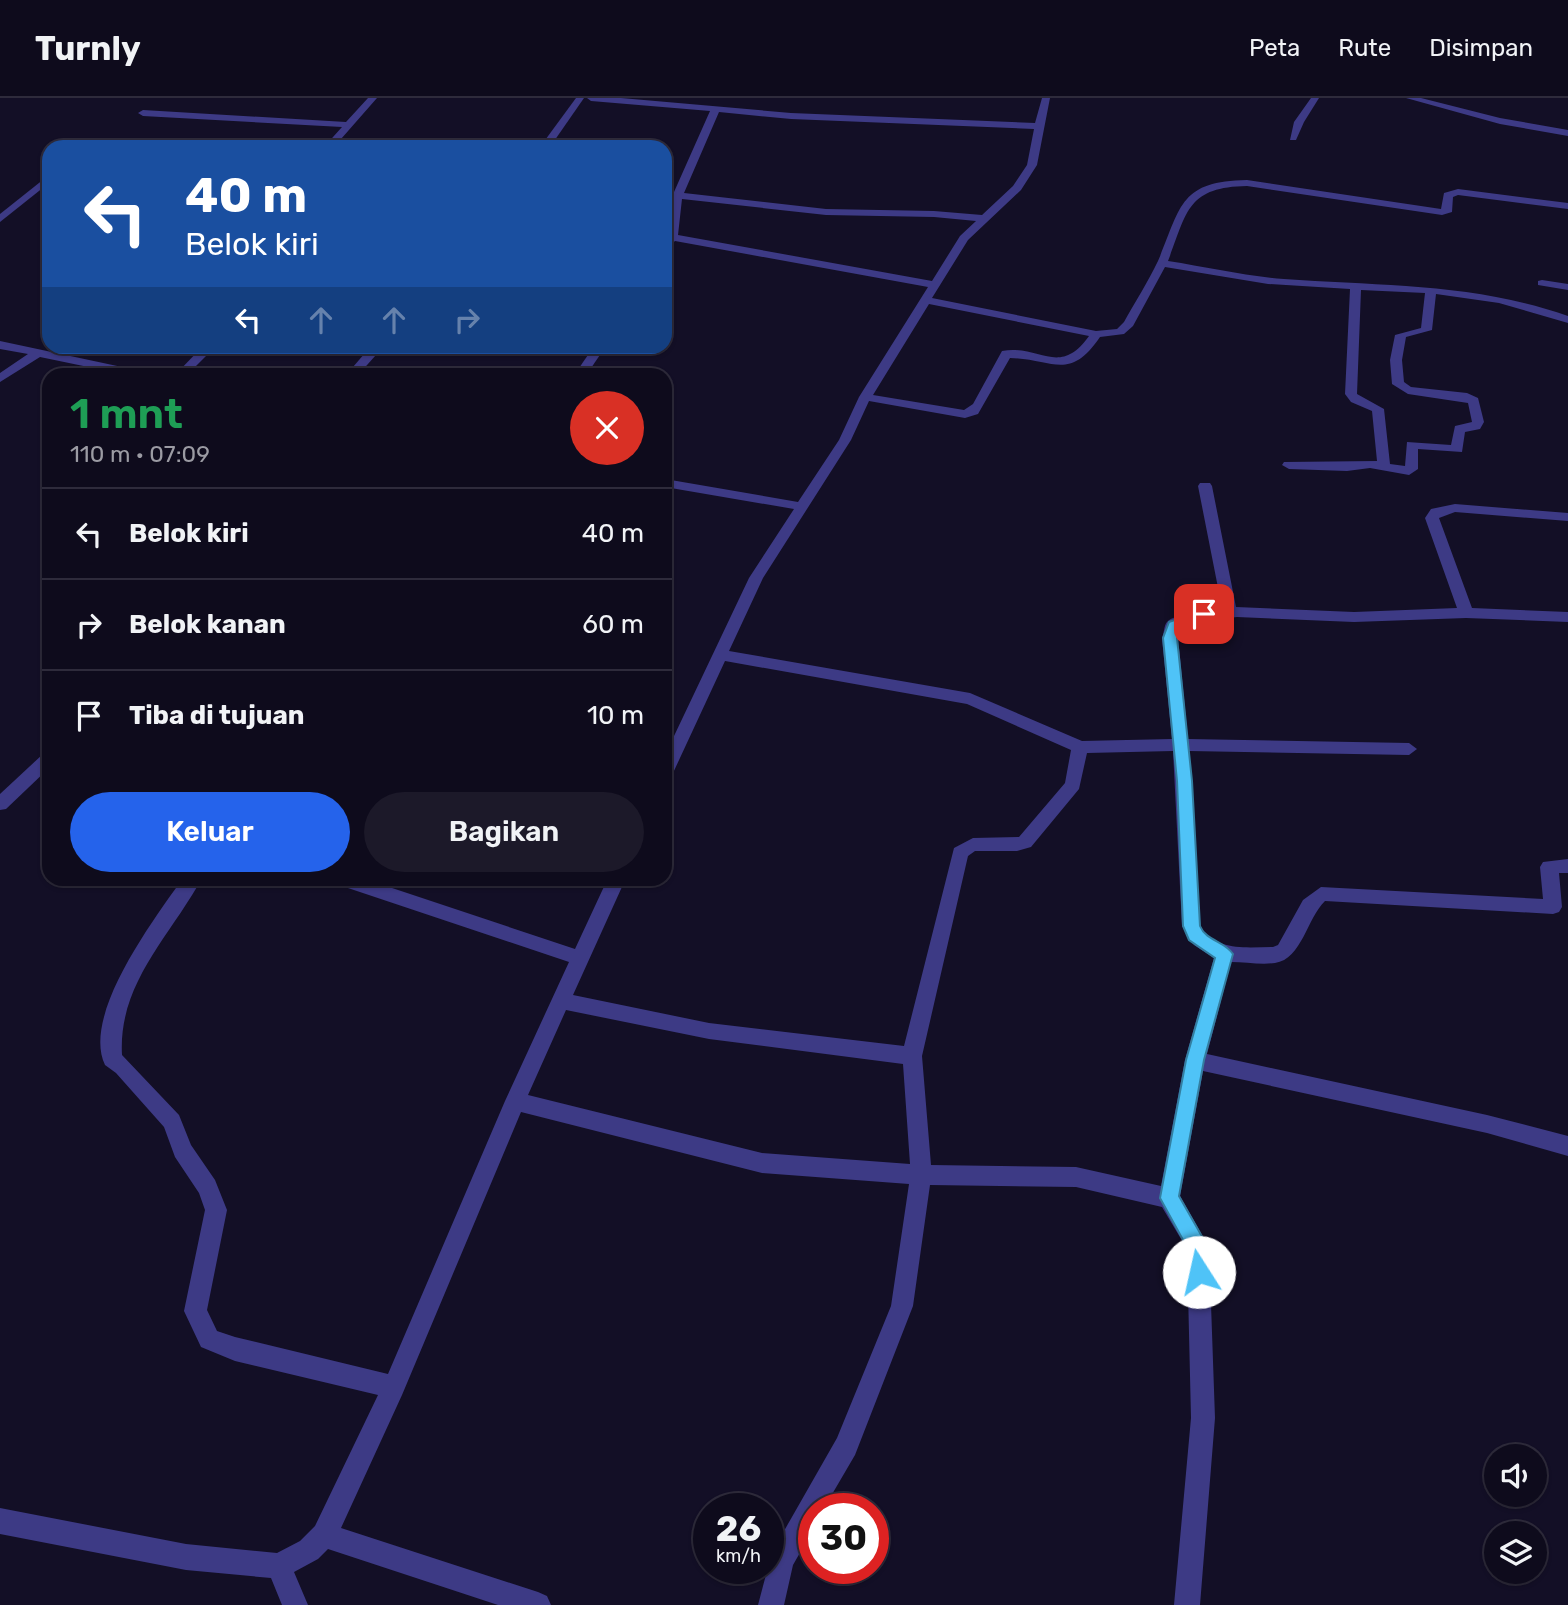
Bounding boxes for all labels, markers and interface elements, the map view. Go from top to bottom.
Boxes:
text: Turnly [35,29,141,68]
text: Peta [1249,34,1300,62]
text: Rute [1338,34,1391,62]
text: Disimpan [1429,34,1533,62]
text: 40 m [185,166,307,224]
icon: left [70,168,161,259]
text: Belok kiri [185,225,319,263]
icon: left [229,301,267,339]
icon: ahead [302,301,340,339]
icon: ahead [375,301,413,339]
icon: right [448,301,486,339]
text: 1 mnt [70,389,183,439]
button: close [570,391,644,465]
text: 110 m · 07:09 [70,440,210,468]
icon: left [70,515,108,553]
text: Belok kiri [129,518,249,549]
text: 40 m [582,518,644,549]
pin [1174,584,1234,644]
icon: arrive [1185,595,1223,633]
icon: right [70,606,108,644]
text: Belok kanan [129,609,286,640]
text: 60 m [582,609,644,640]
icon: arrive [70,697,108,735]
text: Tiba di tujuan [129,700,304,731]
text: 10 m [587,700,644,731]
button: Keluar [70,792,350,872]
button: Bagikan [364,792,644,872]
position arrow [1162,1235,1236,1309]
map controls [1484,1444,1547,1584]
button: sound [1484,1444,1547,1507]
speed limit sign: 30 [798,1493,889,1584]
text: 26 [716,1508,761,1550]
button: layers [1484,1521,1547,1584]
text: km/h [716,1545,761,1567]

